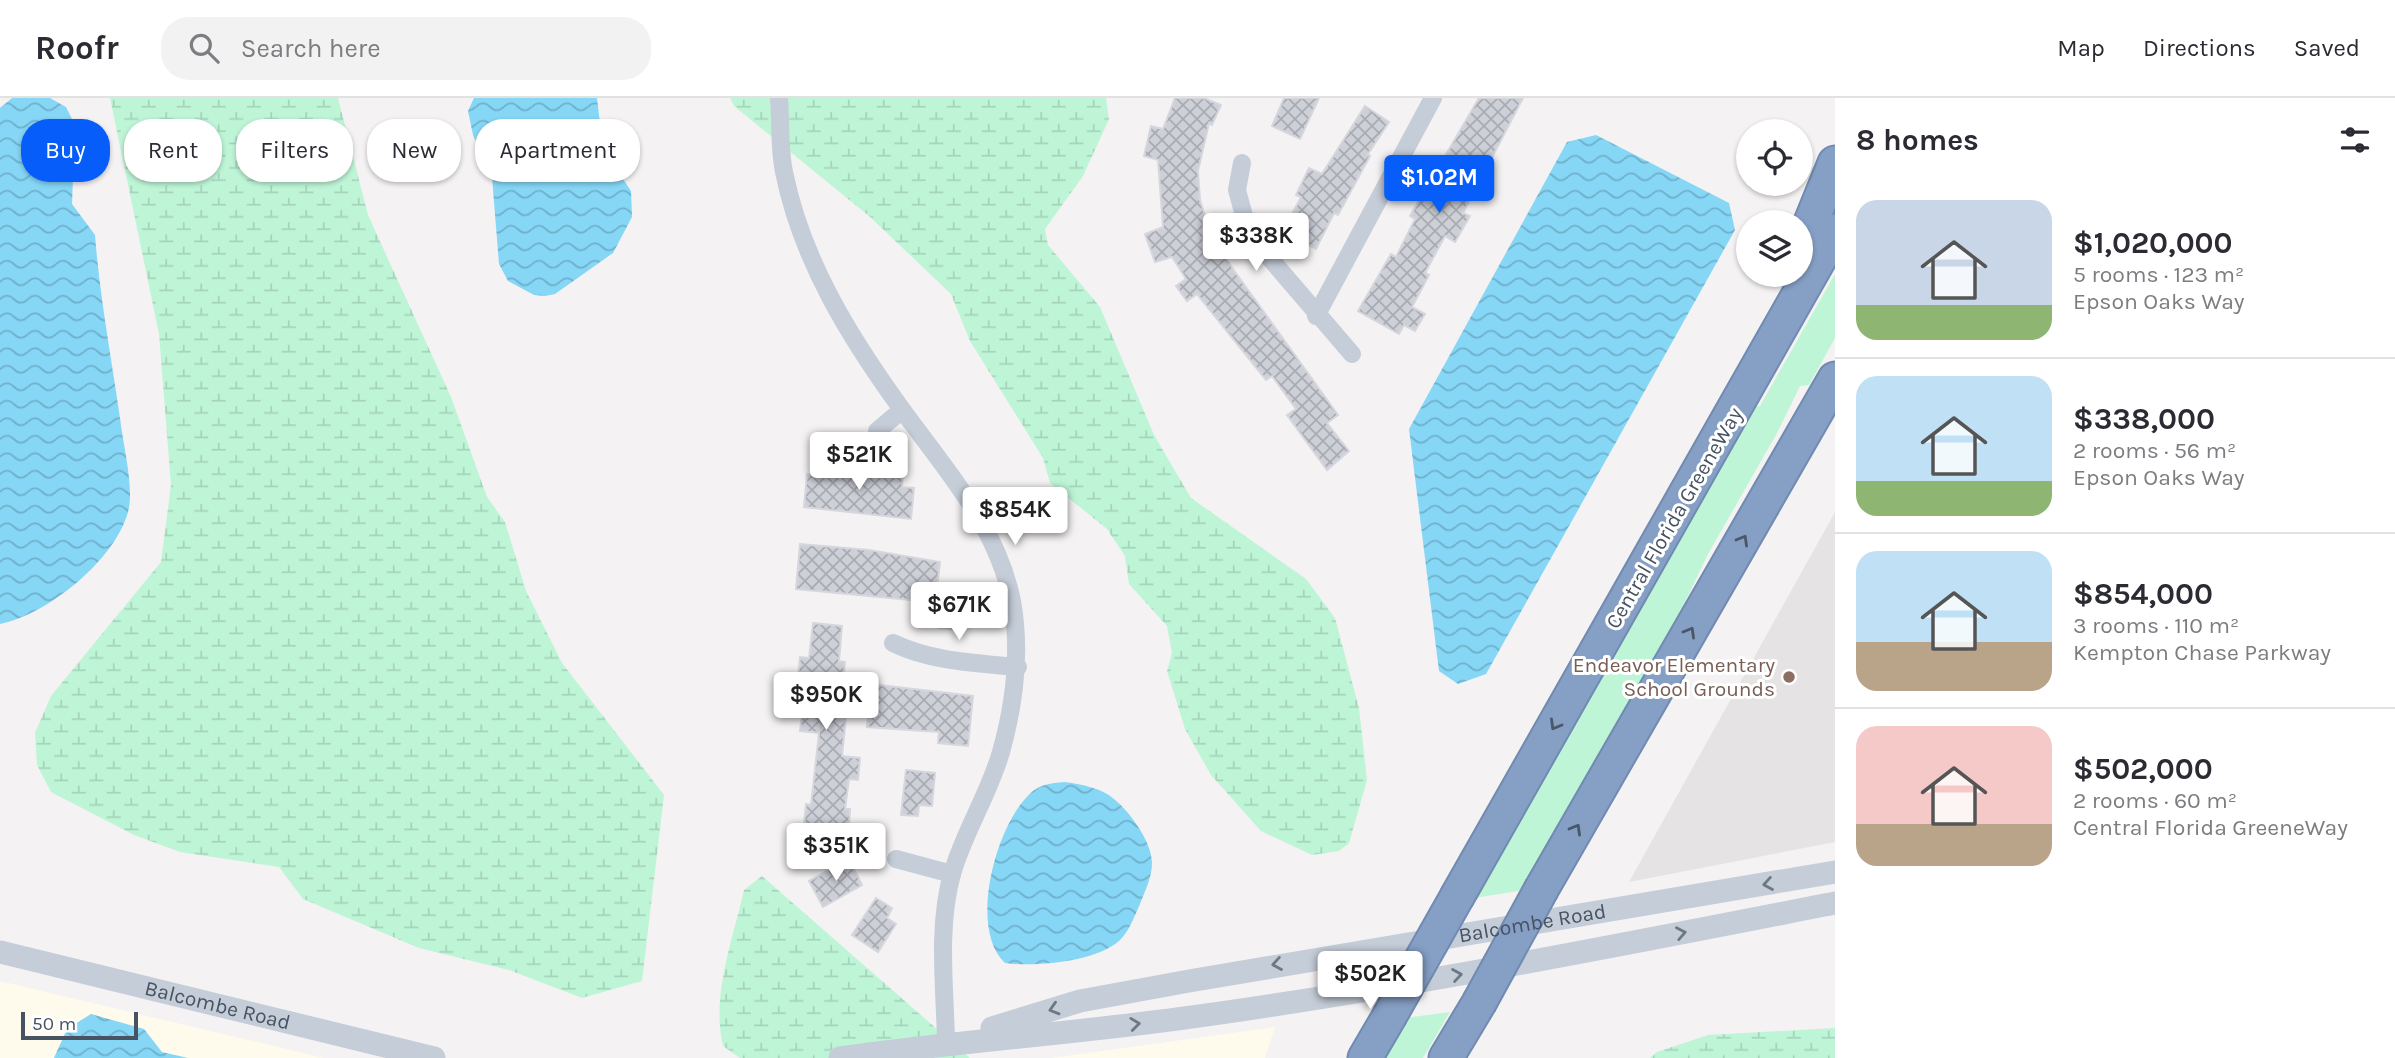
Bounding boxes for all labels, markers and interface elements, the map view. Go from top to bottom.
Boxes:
search box [161,17,651,80]
text: Roofr [35,29,119,67]
icon: search [185,29,223,67]
text: Search here [241,33,381,64]
text: Map [2057,34,2105,62]
text: Directions [2143,34,2256,62]
text: Saved [2294,34,2360,62]
chip: Buy [21,119,110,182]
chip: Rent [124,119,222,182]
chip: Filters [236,119,353,182]
chip: New [367,119,461,182]
chip: Apartment [475,119,640,182]
map controls [1736,119,1813,287]
button: locate [1736,119,1813,196]
icon: filters [2336,121,2374,159]
text: 8 homes [1856,122,1979,158]
pin: $1.02M [1382,156,1496,215]
text: $1.02M [1400,164,1478,191]
button: layers [1736,210,1813,287]
pin: $338K [1207,214,1305,273]
text: $338K [1219,222,1293,249]
text: $1,020,000 [2073,225,2233,261]
icon: home [1912,228,1996,312]
text: 5 rooms · 123 m² [2073,261,2244,288]
text: Epson Oaks Way [2073,288,2245,315]
text: $338,000 [2073,401,2215,437]
street label: Central Florida GreeneWay [1601,403,1747,633]
icon: home [1912,404,1996,488]
pin: $521K [810,432,908,492]
text: 2 rooms · 56 m² [2073,437,2236,464]
text: $521K [826,441,892,468]
text: Epson Oaks Way [2073,464,2245,491]
pin: $854K [966,488,1064,547]
text: $854K [979,496,1051,523]
one-way arrow [1735,535,1748,548]
text: $854,000 [2073,576,2213,612]
icon: home [1912,579,1996,663]
pin: $671K [910,582,1008,642]
text: $671K [927,591,991,618]
text: 3 rooms · 110 m² [2073,612,2239,639]
one-way arrow [1682,627,1695,640]
text: Kempton Chase Parkway [2073,639,2331,666]
place label: Endeavor Elementary School Grounds [1573,653,1775,701]
marker: Endeavor Elementary School Grounds [1781,669,1797,685]
pin: $950K [777,672,875,732]
text: $950K [790,681,862,708]
one-way arrow [1551,718,1564,731]
text: $502,000 [2073,751,2213,787]
icon: home [1912,754,1996,838]
text: 2 rooms · 60 m² [2073,787,2237,814]
text: Central Florida GreeneWay [2073,814,2348,841]
pin: $351K [787,824,885,883]
one-way arrow [1568,824,1581,837]
text: $351K [803,832,869,859]
one-way arrow [1762,876,1774,891]
street label: Balcombe Road [1457,899,1608,947]
one-way arrow [1675,927,1687,942]
pin: $502K [1321,951,1419,1011]
one-way arrow [1271,956,1283,971]
text: $502K [1334,960,1406,987]
one-way arrow [1451,968,1463,983]
street label: Balcombe Road [142,976,293,1034]
one-way arrow [1049,1000,1061,1015]
scale bar [21,1009,138,1041]
text: 50 m [32,1013,76,1035]
one-way arrow [1130,1016,1141,1031]

